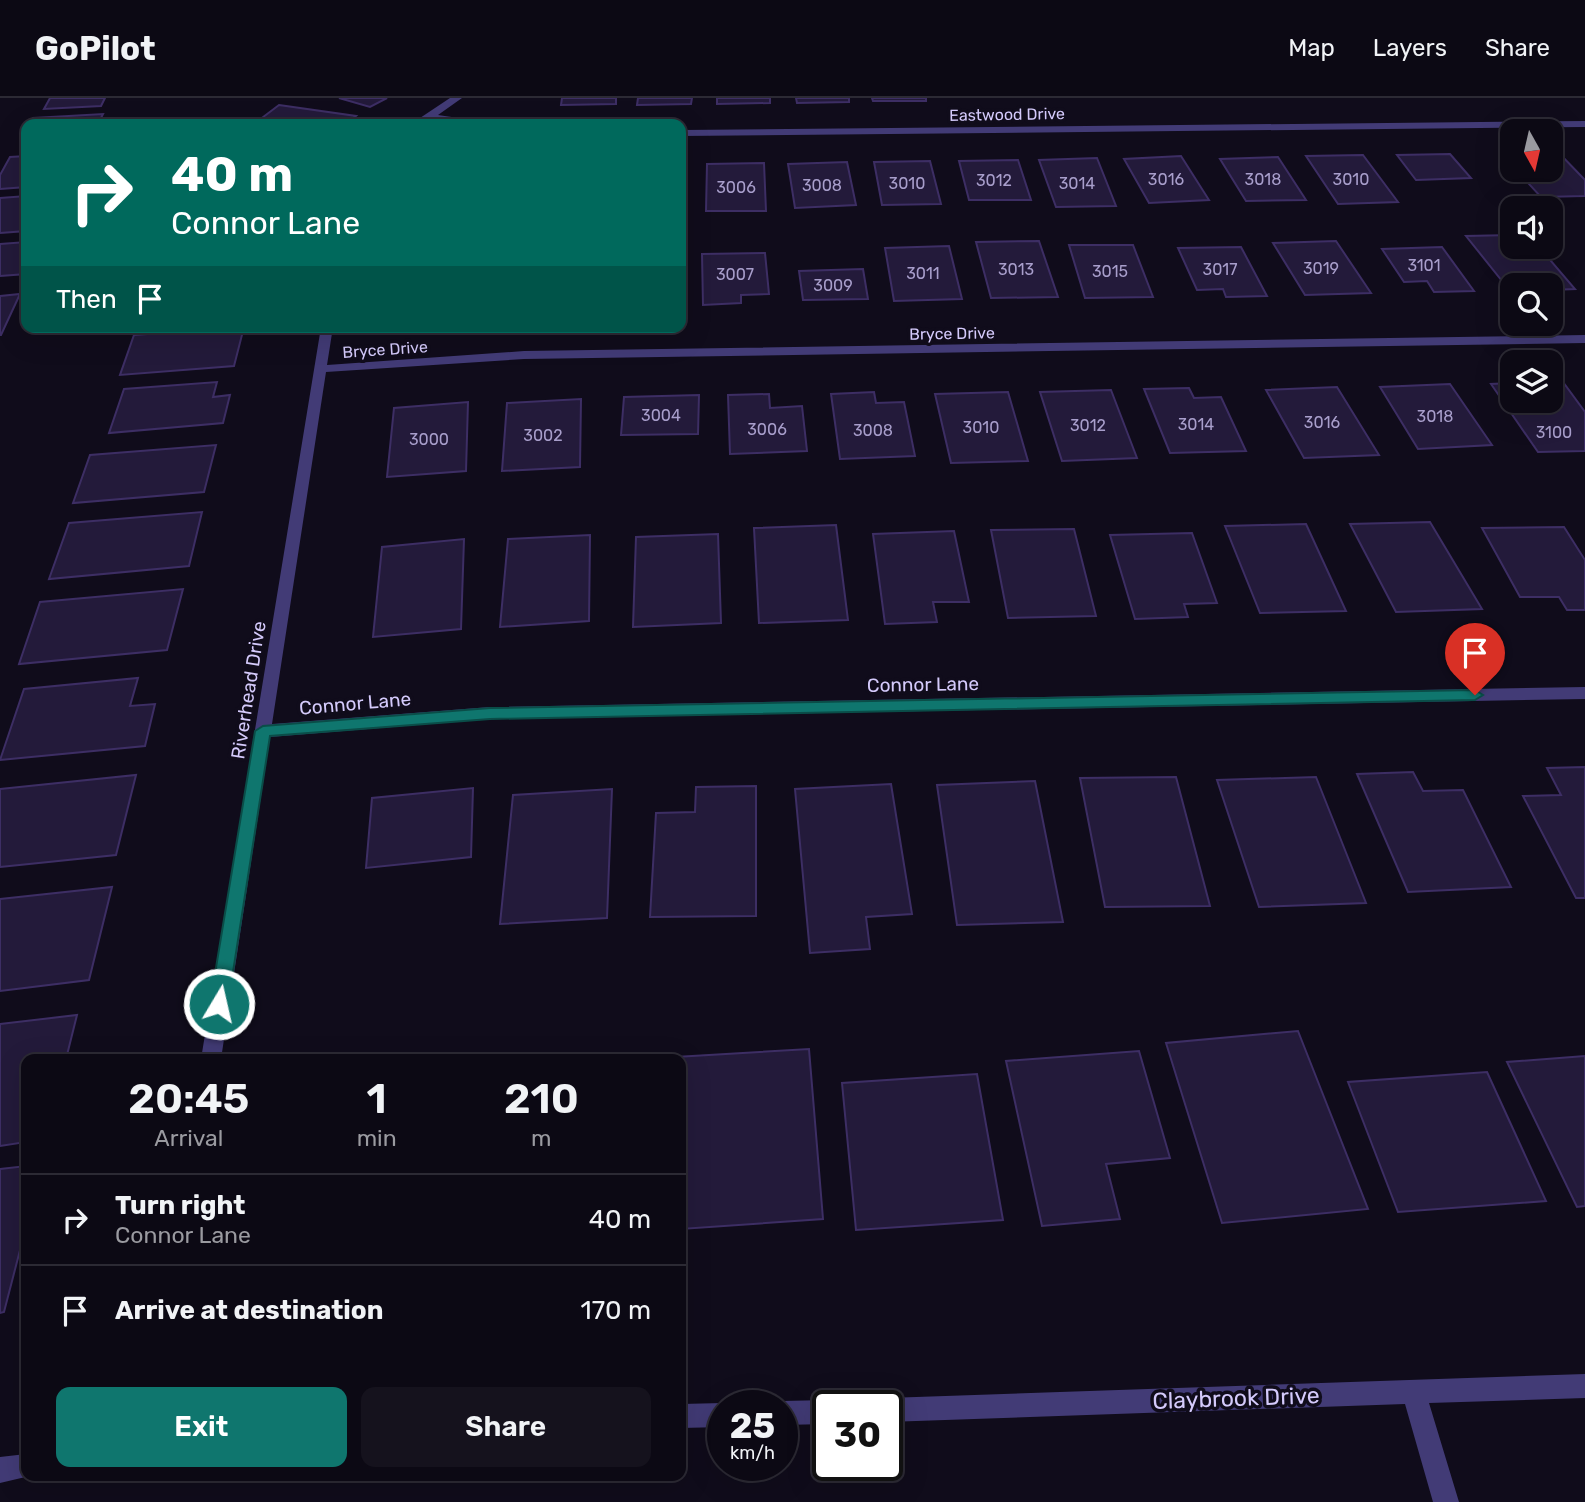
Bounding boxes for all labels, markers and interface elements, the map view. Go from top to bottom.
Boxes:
text: GoPilot [35,29,156,68]
text: Map [1288,34,1335,62]
text: Layers [1373,34,1447,62]
text: Share [1485,34,1550,62]
street label: Eastwood Drive [949,104,1065,125]
north arrow [1500,119,1563,182]
map controls [1500,119,1563,413]
text: 40 m [171,145,293,203]
icon: right [56,147,147,238]
house number: 3016 [1148,170,1184,189]
house number: 3018 [1245,170,1281,189]
house number: 3010 [1333,170,1369,189]
house number: 3012 [976,171,1012,190]
house number: 3010 [889,174,925,193]
house number: 3014 [1059,174,1095,193]
house number: 3008 [802,176,842,195]
house number: 3006 [716,178,756,197]
button: sound [1500,196,1563,259]
text: Connor Lane [171,204,360,242]
house number: 3101 [1407,256,1441,275]
house number: 3019 [1303,259,1339,278]
house number: 3013 [998,260,1034,279]
house number: 3017 [1203,260,1237,279]
house number: 3015 [1092,262,1128,281]
house number: 3011 [906,264,940,283]
house number: 3007 [716,265,754,284]
button: search [1500,273,1563,336]
house number: 3009 [813,276,853,295]
icon: arrive [131,280,169,318]
text: Then [56,284,117,315]
street label: Bryce Drive [909,323,995,344]
street label: Bryce Drive [342,337,428,362]
button: layers [1500,350,1563,413]
house number: 3004 [641,406,681,425]
house number: 3018 [1417,407,1453,426]
house number: 3016 [1304,413,1340,432]
house number: 3014 [1178,415,1214,434]
house number: 3012 [1070,416,1106,435]
house number: 3010 [963,418,999,437]
house number: 3006 [747,420,787,439]
house number: 3008 [853,421,893,440]
house number: 3100 [1536,423,1572,442]
house number: 3002 [523,426,563,445]
house number: 3000 [409,430,449,449]
street label: Riverhead Drive [226,619,271,761]
pin [1445,623,1505,695]
icon: arrive [1456,634,1494,672]
street label: Connor Lane [867,672,979,697]
street label: Connor Lane [298,687,412,720]
position arrow [182,967,256,1041]
text: 20:45 [128,1074,249,1124]
text: 1 [367,1074,387,1124]
text: 210 [504,1074,579,1124]
text: Arrival [154,1124,223,1152]
text: min [357,1124,397,1152]
text: m [531,1124,552,1152]
text: Turn right [115,1190,245,1221]
icon: right [56,1201,94,1239]
text: 40 m [589,1204,651,1235]
text: Connor Lane [115,1221,251,1249]
icon: arrive [56,1292,94,1330]
text: Arrive at destination [115,1295,383,1326]
text: 170 m [581,1295,651,1326]
street label: Claybrook Drive [1152,1381,1320,1415]
button: Exit [56,1387,347,1467]
button: Share [361,1387,651,1467]
speed limit sign: 30 [812,1390,903,1481]
text: 25 [730,1405,775,1447]
text: km/h [730,1442,775,1464]

